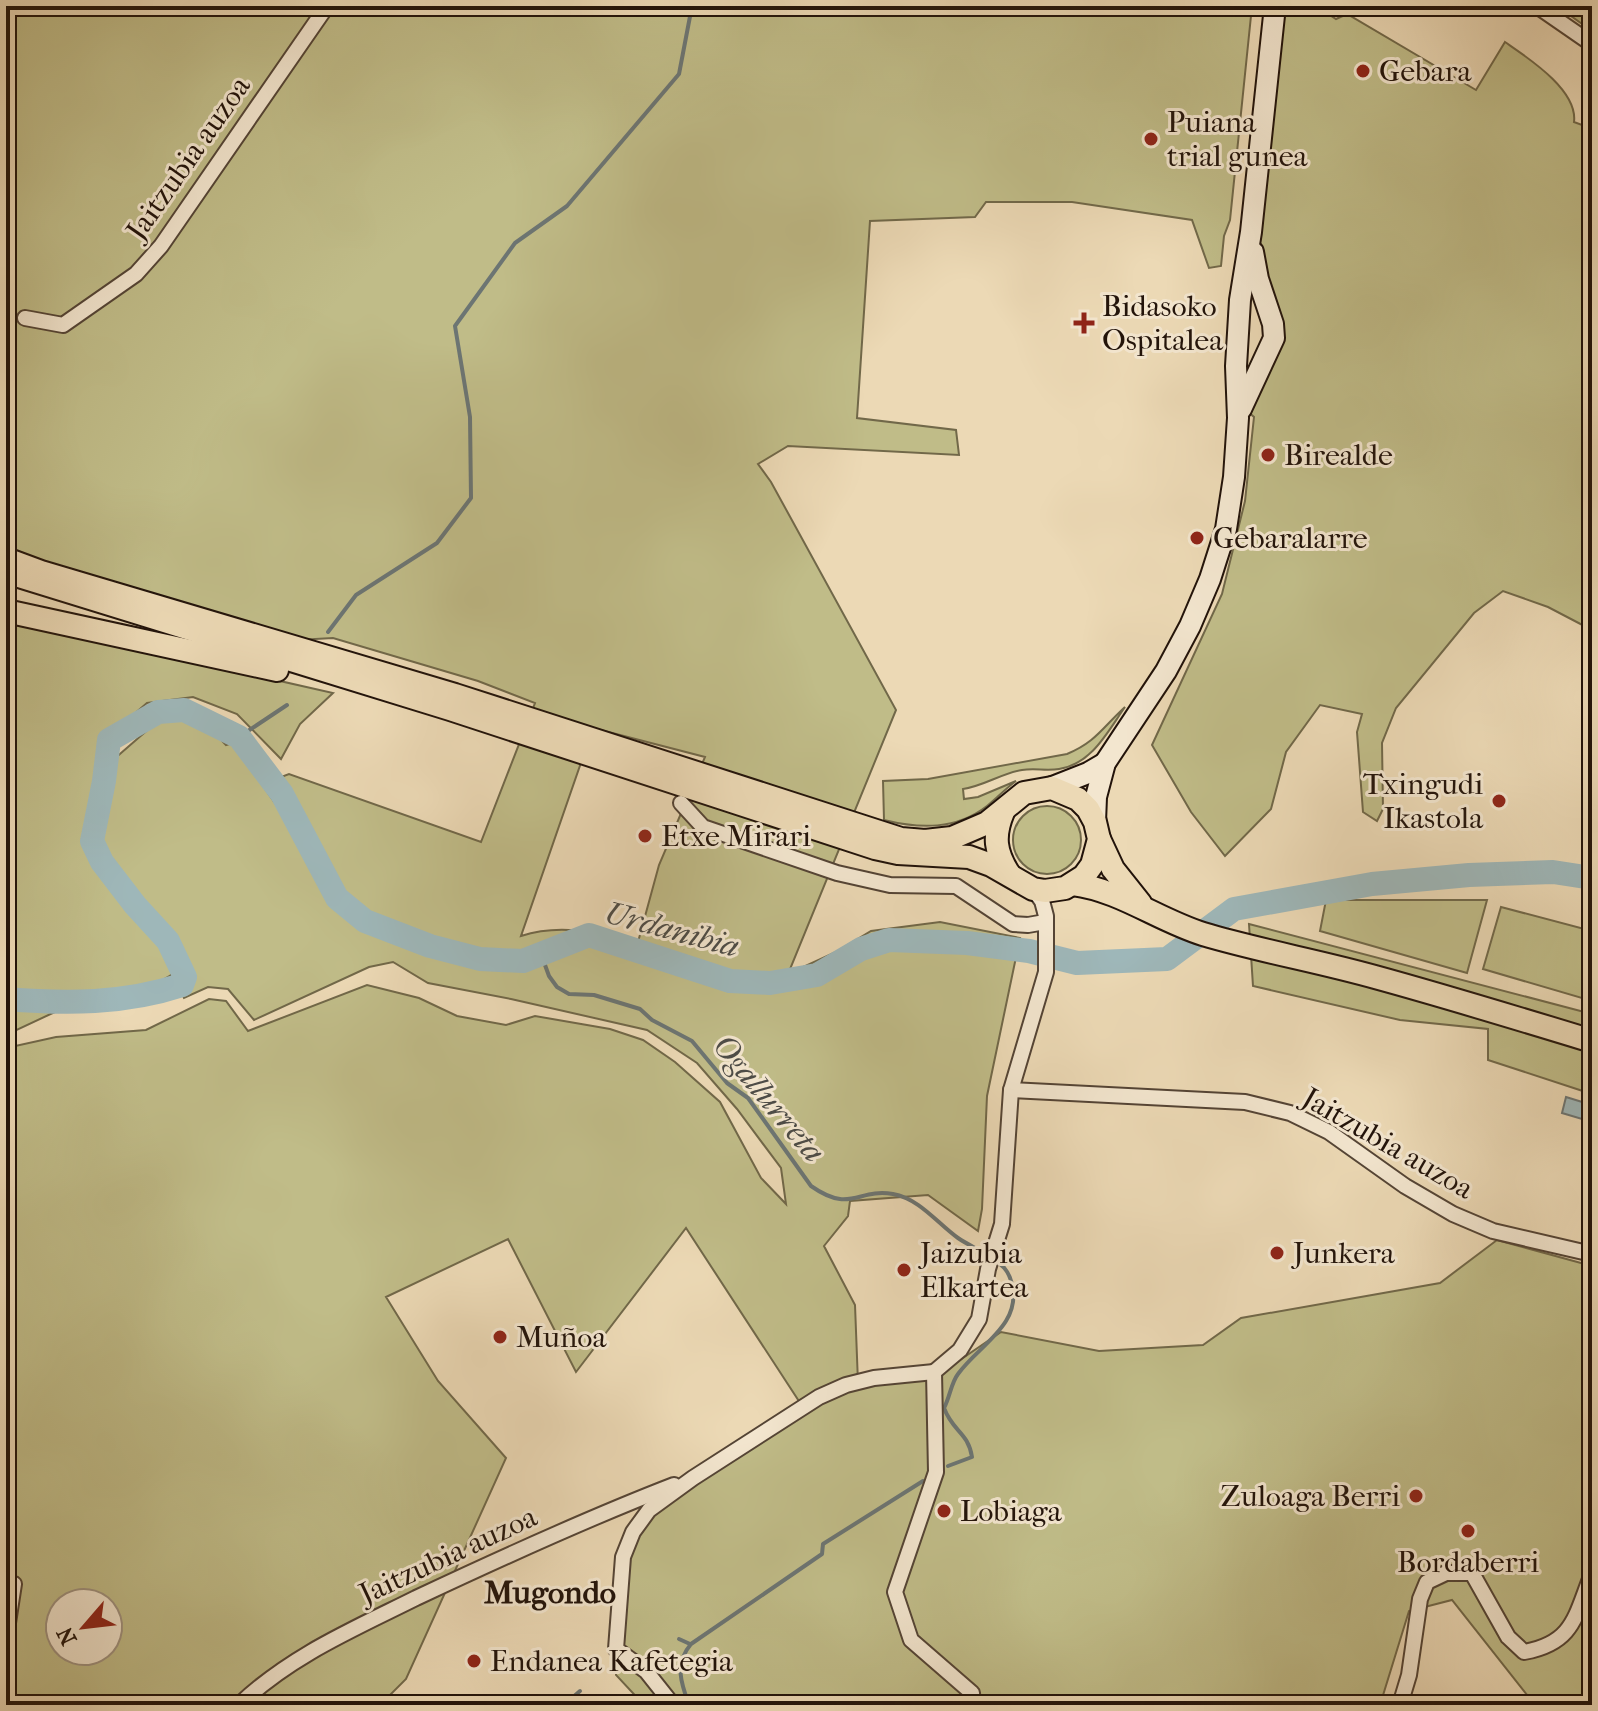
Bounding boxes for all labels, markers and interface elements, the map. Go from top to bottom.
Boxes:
place label: Gebara [1379,54,1472,89]
marker: Gebara [1354,62,1372,80]
street label: Jaitzubia auzoa [118,69,258,249]
place label: Puiana trial gunea [1167,105,1309,174]
marker: Puiana trial gunea [1142,130,1160,148]
place label: Bidasoko Ospitalea [1102,289,1224,358]
marker: Bidasoko Ospitalea [1073,312,1095,334]
place label: Birealde [1284,438,1393,473]
marker: Birealde [1259,446,1277,464]
place label: Gebaralarre [1213,521,1368,556]
marker: Gebaralarre [1188,529,1206,547]
place label: Txingudi Ikastola [1363,767,1484,836]
marker: Txingudi Ikastola [1490,792,1508,810]
place label: Etxe Mirari [661,819,811,854]
marker: Etxe Mirari [636,827,654,845]
water label: Urdanibia [601,894,743,965]
water label: Ogallurreta [705,1027,832,1169]
street label: Jaitzubia auzoa [1294,1079,1481,1207]
place label: Jaizubia Elkartea [918,1236,1029,1305]
place label: Junkera [1291,1236,1396,1271]
marker: Junkera [1268,1244,1286,1262]
marker: Jaizubia Elkartea [895,1261,913,1279]
place label: Muñoa [516,1320,608,1355]
marker: Muñoa [491,1328,509,1346]
place label: Zuloaga Berri [1221,1479,1400,1514]
marker: Zuloaga Berri [1407,1487,1425,1505]
place label: Lobiaga [960,1494,1063,1529]
street label: Jaitzubia auzoa [352,1499,544,1613]
marker: Lobiaga [935,1502,953,1520]
marker: Bordaberri [1459,1522,1477,1540]
place label: Bordaberri [1397,1545,1539,1580]
district label: Mugondo [484,1574,616,1611]
north arrow [44,1587,124,1667]
text: N [52,1622,83,1649]
place label: Endanea Kafetegia [490,1644,734,1679]
marker: Endanea Kafetegia [465,1652,483,1670]

